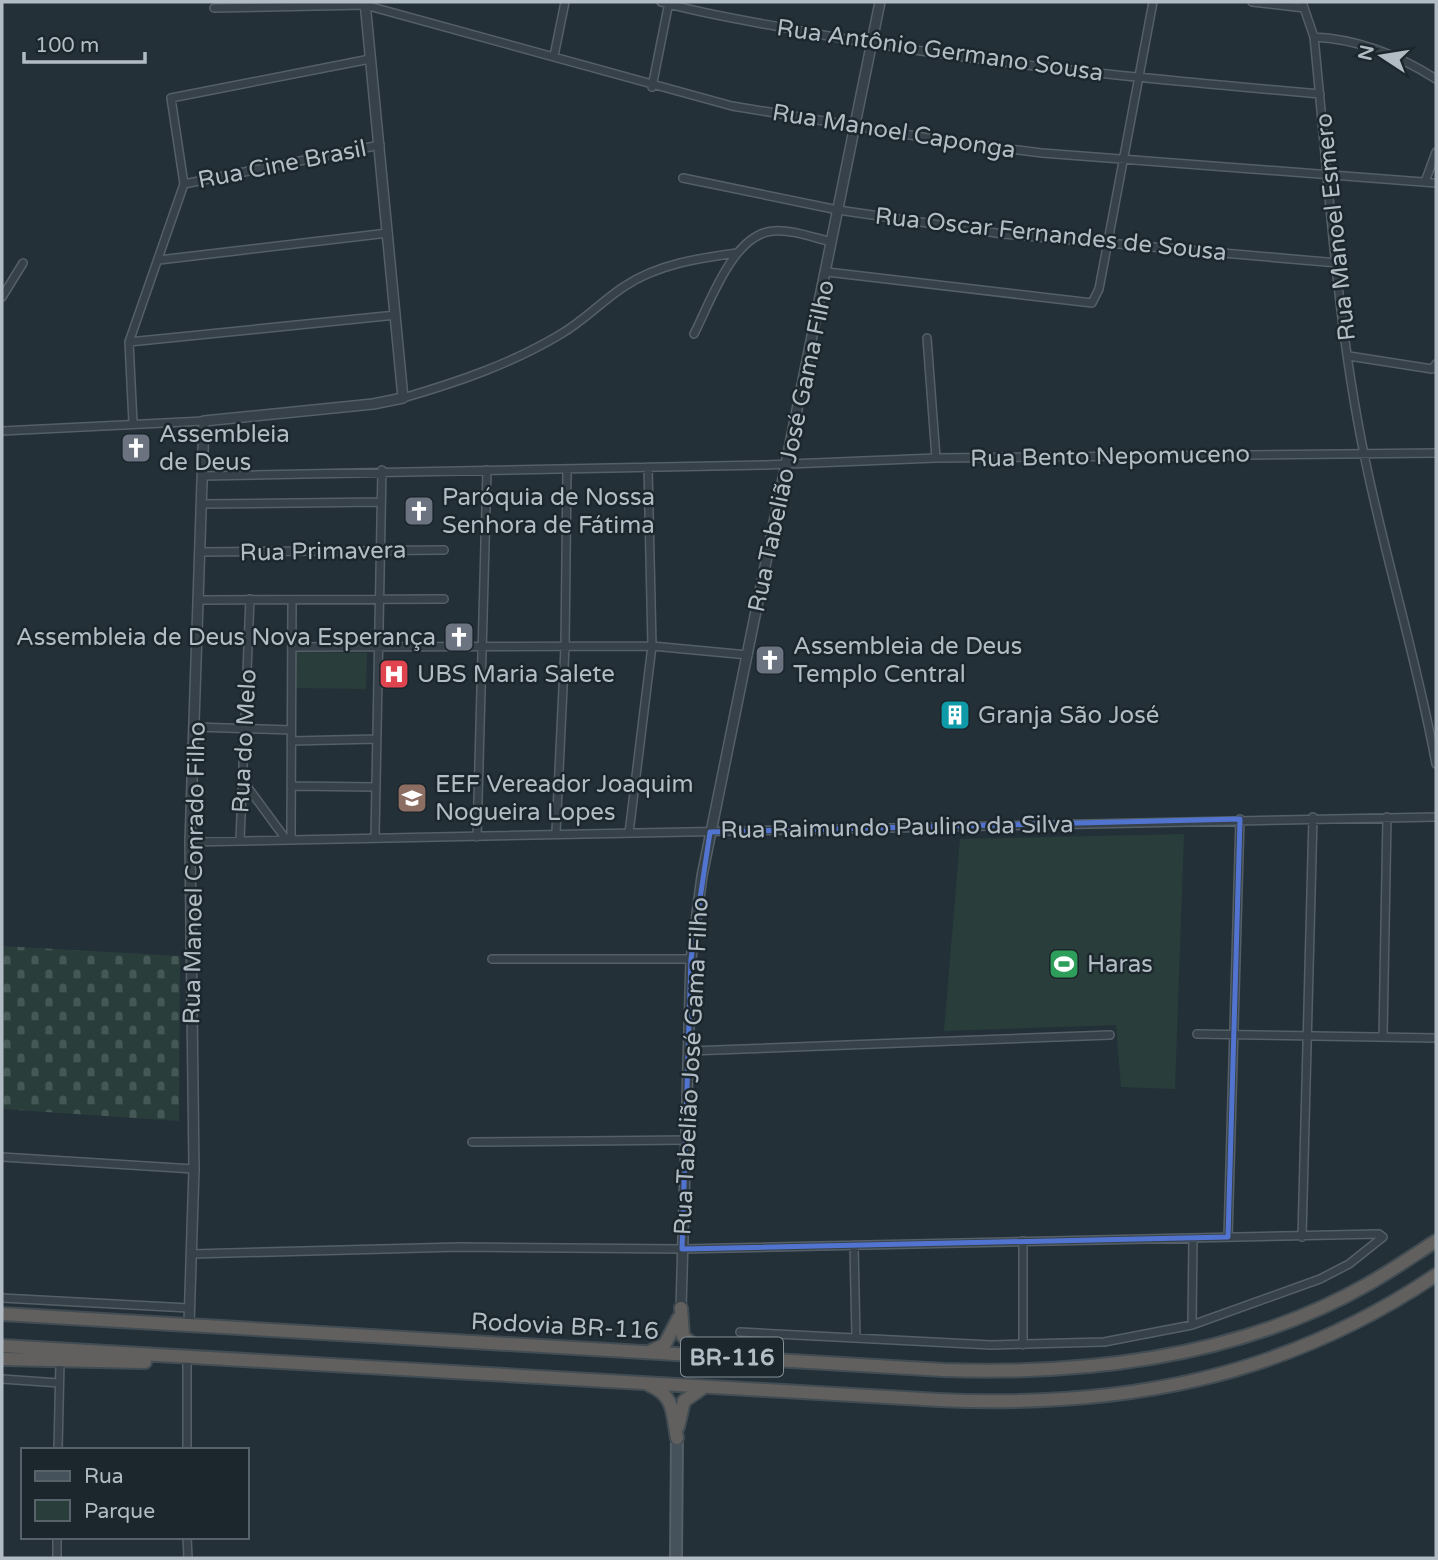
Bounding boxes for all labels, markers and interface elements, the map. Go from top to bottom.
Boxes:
street label: Rua Antônio Germano Sousa [775,13,1105,88]
scale bar [24,21,145,65]
north arrow [1347,21,1417,91]
text: 100 m [35,33,99,58]
text: N [1354,43,1379,62]
street label: Rua Manoel Caponga [770,98,1018,165]
street label: Rua Manoel Esmero [1309,112,1362,342]
street label: Rua Cine Brasil [195,134,369,195]
street label: Rua Oscar Fernandes de Sousa [874,202,1228,267]
street label: Rua Tabelião José Gama Filho [742,277,841,615]
place label: Assembleia de Deus [159,420,290,477]
church icon: Assembleia de Deus [119,431,153,465]
street label: Rua Bento Nepomuceno [970,440,1250,473]
place label: Paróquia de Nossa Senhora de Fátima [442,483,655,540]
church icon: Paróquia de Nossa Senhora de Fátima [402,494,436,528]
street label: Rua Primavera [239,536,407,567]
church icon: Assembleia de Deus Nova Esperança [442,620,476,654]
place label: Assembleia de Deus Nova Esperança [16,623,436,652]
place label: Assembleia de Deus Templo Central [793,632,1022,689]
church icon: Assembleia de Deus Templo Central [753,643,787,677]
hospital icon: UBS Maria Salete [377,657,411,691]
place label: UBS Maria Salete [417,660,615,689]
street label: Rua do Melo [226,668,263,814]
building icon: Granja São José [938,698,972,732]
place label: Granja São José [978,701,1159,730]
street label: Rua Manoel Conrado Filho [177,721,212,1025]
place label: EEF Vereador Joaquim Nogueira Lopes [435,770,693,827]
school or university icon: EEF Vereador Joaquim Nogueira Lopes [395,781,429,815]
street label: Rua Raimundo Paulino da Silva [720,810,1074,845]
street label: Rua Tabelião José Gama Filho [668,896,715,1236]
sports icon: Haras [1047,947,1081,981]
place label: Haras [1087,950,1153,979]
street label: Rodovia BR-116 [470,1307,660,1346]
road number: BR-116 [681,1338,783,1376]
legend [21,1448,248,1539]
text: Rua [84,1464,124,1489]
text: Parque [84,1499,155,1524]

